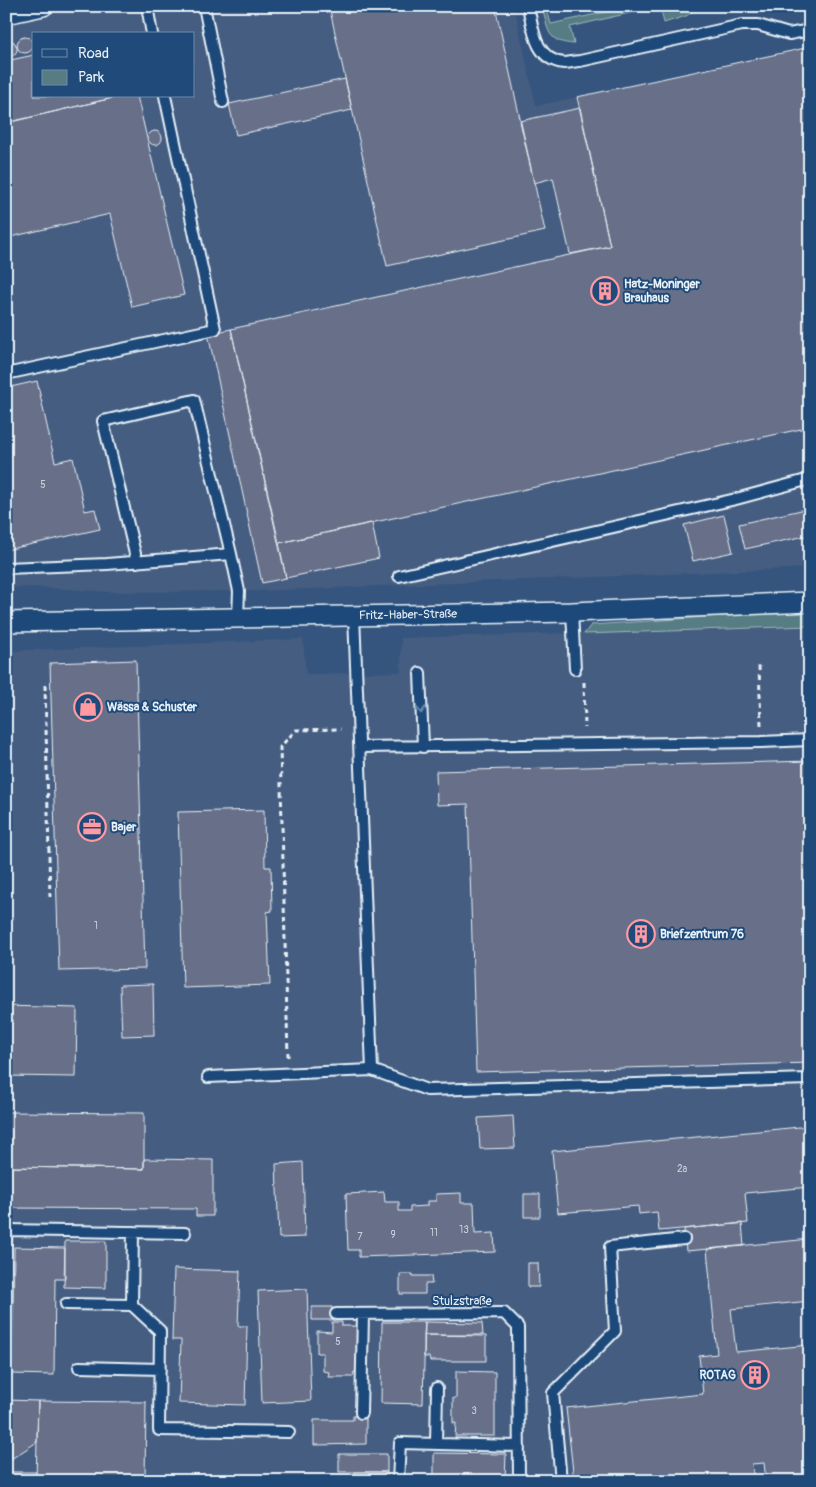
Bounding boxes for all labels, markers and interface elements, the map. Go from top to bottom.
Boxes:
legend [32,32,195,98]
text: Road [78,44,109,63]
text: Park [78,68,105,87]
building icon: Hatz-Moninger Brauhaus [590,276,620,306]
place label: Hatz-Moninger Brauhaus [624,277,701,306]
house number: 5 [40,479,46,491]
street label: Fritz-Haber-Straße [359,607,457,623]
shop icon: Wässa & Schuster [73,692,103,722]
place label: Wässa & Schuster [107,700,198,715]
one-way arrow [416,706,427,714]
office icon: Bajer [77,812,107,842]
place label: Bajer [111,820,137,835]
building icon: Briefzentrum 76 [626,919,656,949]
house number: 1 [94,920,98,932]
place label: Briefzentrum 76 [660,927,744,942]
house number: 2a [677,1163,687,1175]
house number: 13 [459,1224,469,1236]
house number: 11 [430,1227,438,1239]
house number: 9 [390,1229,396,1241]
house number: 7 [357,1231,363,1243]
street label: Stulzstraße [432,1294,492,1309]
house number: 5 [335,1336,341,1348]
building icon: ROTAG [740,1360,770,1390]
place label: ROTAG [699,1368,736,1383]
house number: 3 [471,1405,477,1417]

